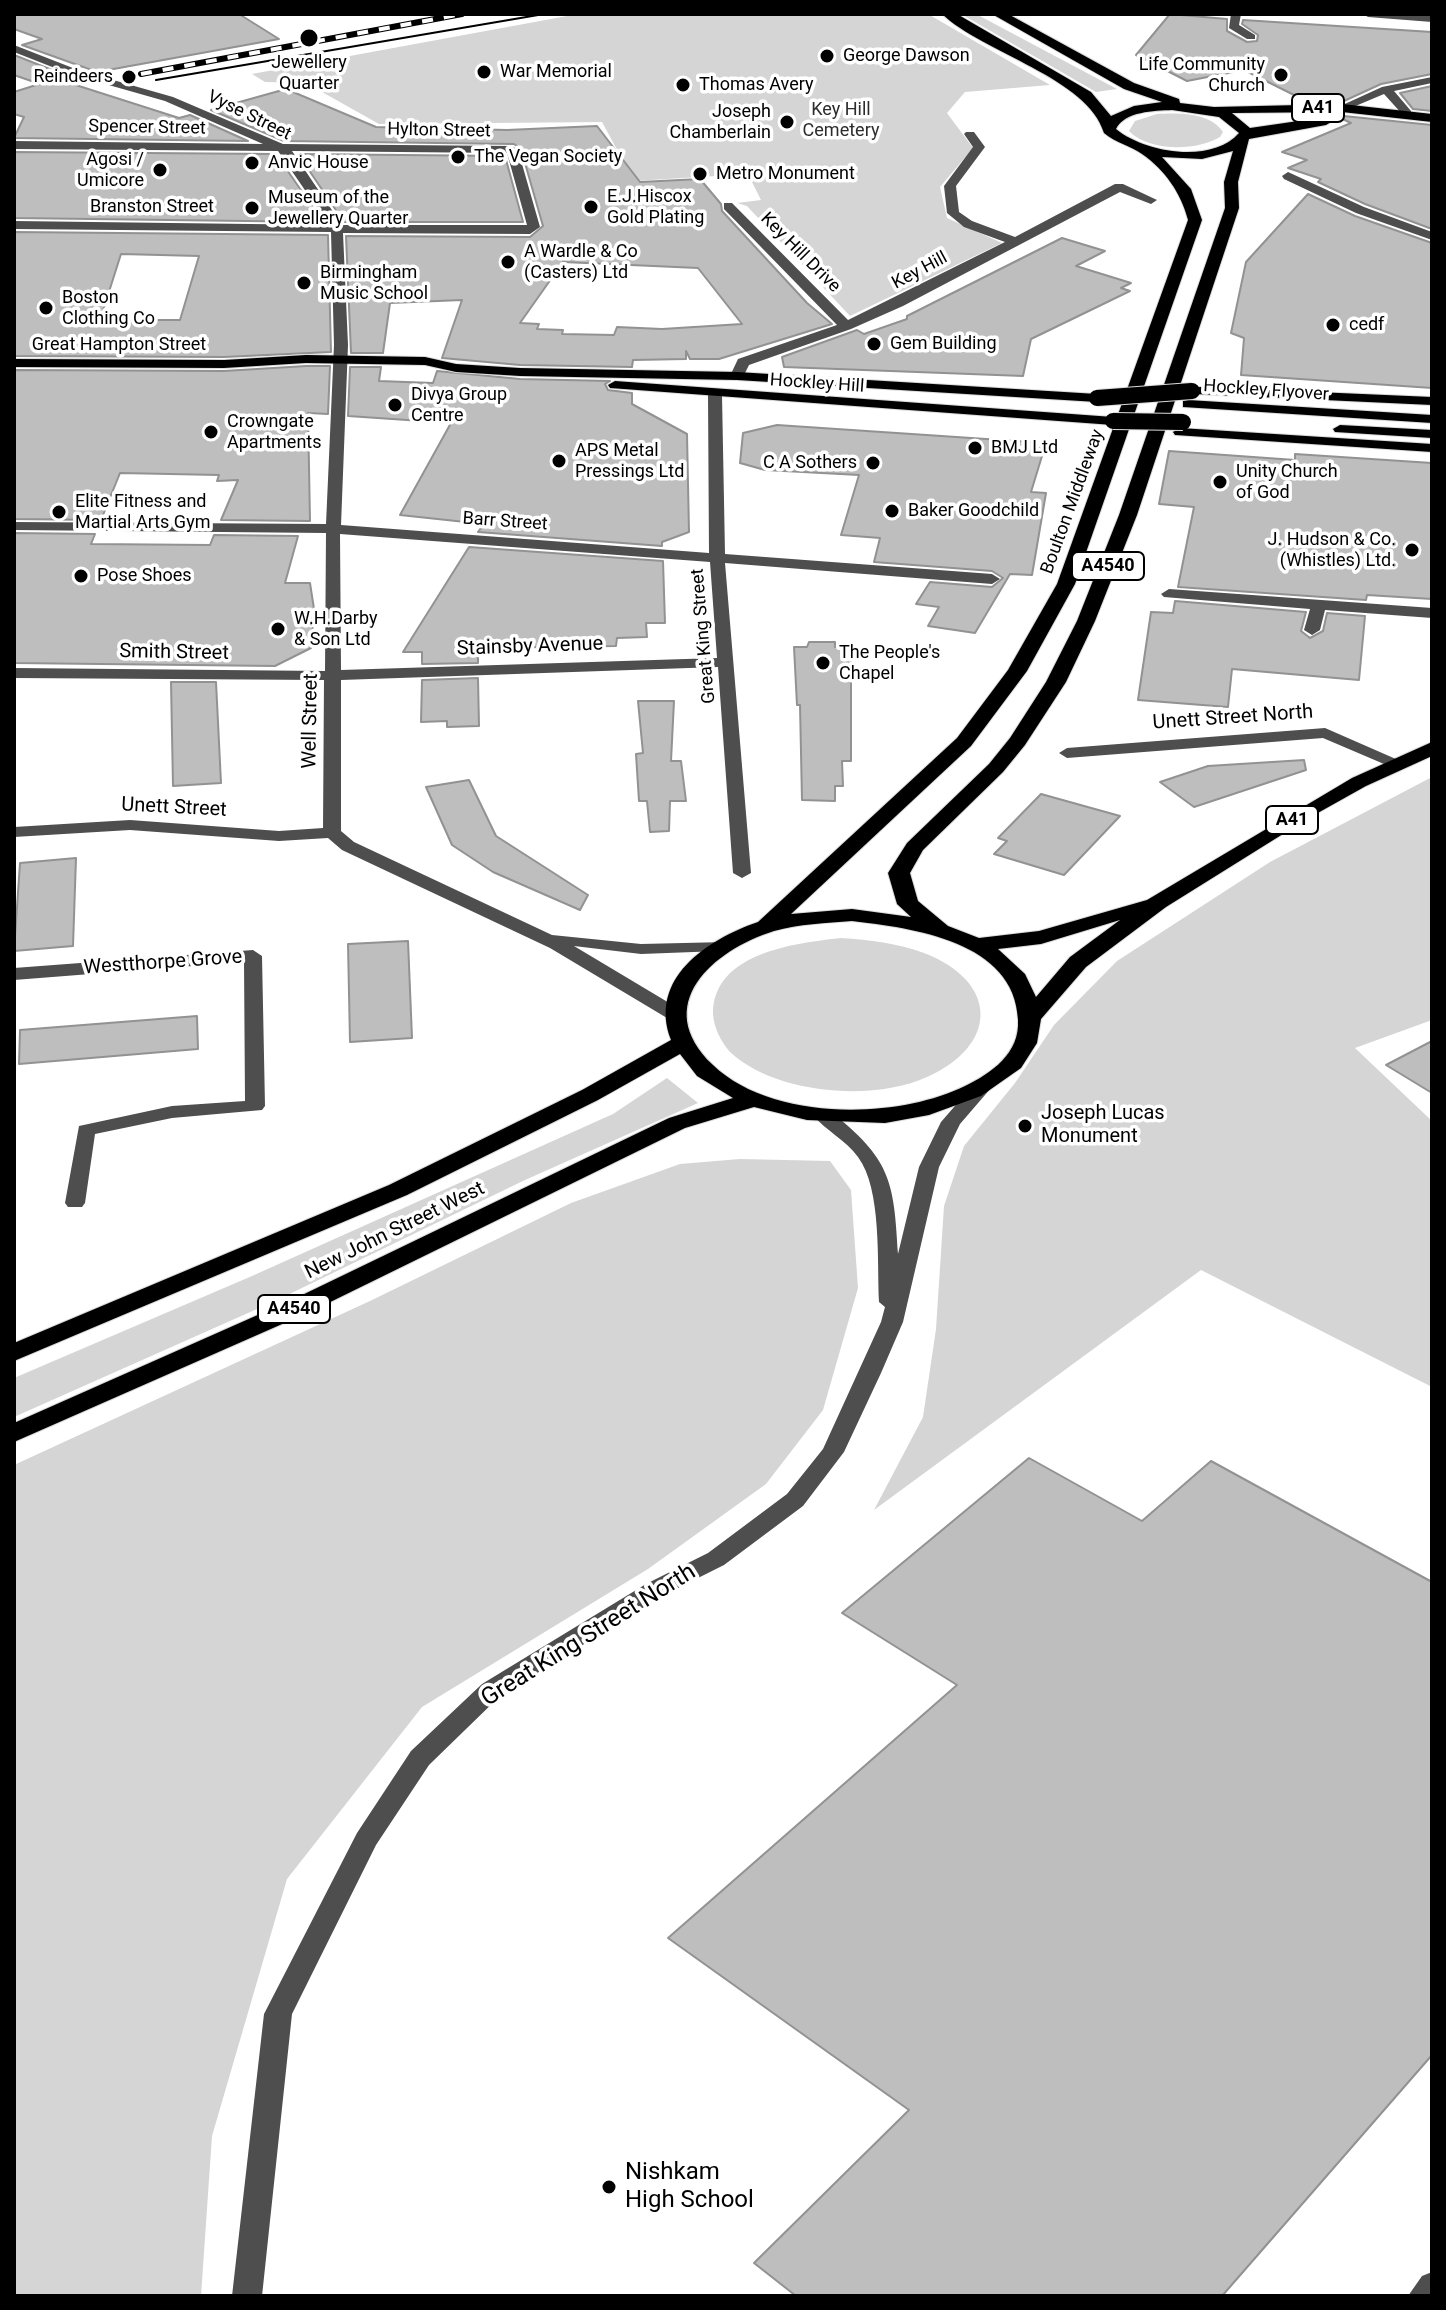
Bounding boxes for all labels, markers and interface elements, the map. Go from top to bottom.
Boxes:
marker: Jewellery Quarter [298,27,320,49]
place label: George Dawson [843,45,970,67]
marker: George Dawson [818,47,836,65]
place label: Jewellery Quarter [271,52,347,94]
place label: Life Community Church [1139,54,1265,96]
place label: War Memorial [500,61,612,83]
marker: War Memorial [475,63,493,81]
place label: Reindeers [33,66,113,88]
marker: Life Community Church [1272,66,1290,84]
marker: Reindeers [120,68,138,86]
place label: Thomas Avery [699,74,813,96]
marker: Thomas Avery [674,76,692,94]
street label: Vyse Street [204,86,294,146]
road number: A41 [1292,94,1344,122]
park label: Key Hill Cemetery [803,99,879,142]
place label: Joseph Chamberlain [670,101,771,144]
marker: Joseph Chamberlain [778,113,796,131]
street label: Spencer Street [88,116,206,140]
street label: Hylton Street [387,119,491,143]
place label: The Vegan Society [474,146,622,168]
marker: The Vegan Society [449,148,467,166]
place label: Agosi / Umicore [77,149,144,192]
place label: Anvic House [268,152,369,174]
marker: Anvic House [243,154,261,172]
marker: Agosi / Umicore [151,161,169,179]
place label: Metro Monument [716,163,855,185]
marker: Metro Monument [691,165,709,183]
place label: E.J.Hiscox Gold Plating [607,186,704,228]
place label: Museum of the Jewellery Quarter [268,187,408,230]
street label: Branston Street [90,196,214,218]
marker: E.J.Hiscox Gold Plating [582,198,600,216]
marker: Museum of the Jewellery Quarter [243,199,261,217]
street label: Key Hill Drive [755,208,845,298]
place label: A Wardle & Co (Casters) Ltd [524,241,638,284]
street label: Key Hill [889,248,951,294]
marker: A Wardle & Co (Casters) Ltd [499,253,517,271]
place label: Birmingham Music School [320,262,428,304]
marker: Birmingham Music School [295,274,313,292]
place label: Boston Clothing Co [62,287,155,330]
marker: Boston Clothing Co [37,299,55,317]
place label: cedf [1349,314,1384,336]
marker: cedf [1324,316,1342,334]
place label: Gem Building [890,333,997,355]
street label: Great Hampton Street [32,334,206,356]
marker: Gem Building [865,335,883,353]
street label: Hockley Hill [769,370,865,398]
street label: Hockley Flyover [1203,376,1329,406]
place label: Divya Group Centre [411,384,507,426]
marker: Divya Group Centre [386,396,404,414]
place label: Crowngate Apartments [227,411,322,454]
marker: Crowngate Apartments [202,423,220,441]
street label: Boulton Middleway [1037,427,1109,577]
place label: BMJ Ltd [991,437,1058,459]
marker: BMJ Ltd [966,439,984,457]
place label: APS Metal Pressings Ltd [575,440,684,482]
marker: APS Metal Pressings Ltd [550,452,568,470]
place label: C A Sothers [763,452,857,474]
marker: C A Sothers [864,454,882,472]
place label: Unity Church of God [1236,461,1338,504]
marker: Unity Church of God [1211,473,1229,491]
place label: Elite Fitness and Martial Arts Gym [75,491,210,534]
place label: Baker Goodchild [908,500,1039,522]
marker: Baker Goodchild [883,502,901,520]
marker: Elite Fitness and Martial Arts Gym [50,503,68,521]
street label: Barr Street [462,508,548,536]
place label: J. Hudson & Co. (Whistles) Ltd. [1268,529,1396,572]
marker: J. Hudson & Co. (Whistles) Ltd. [1403,541,1421,559]
road number: A4540 [1072,552,1144,580]
place label: Pose Shoes [97,565,192,587]
marker: Pose Shoes [72,567,90,585]
street label: Great King Street [687,568,721,704]
place label: W.H.Darby & Son Ltd [294,608,377,650]
marker: W.H.Darby & Son Ltd [269,620,287,638]
street label: Stainsby Avenue [456,632,604,662]
street label: Smith Street [119,640,229,666]
place label: The People's Chapel [839,642,940,684]
marker: The People's Chapel [814,654,832,672]
street label: Well Street [298,673,324,769]
street label: Unett Street North [1152,700,1314,736]
street label: Unett Street [121,793,227,823]
road number: A41 [1266,806,1318,834]
street label: Westthorpe Grove [83,945,243,981]
place label: Joseph Lucas Monument [1041,1102,1165,1149]
marker: Joseph Lucas Monument [1016,1117,1034,1135]
street label: New John Street West [301,1177,489,1285]
road number: A4540 [258,1295,330,1323]
street label: Great King Street North [477,1558,701,1714]
place label: Nishkam High School [625,2159,754,2215]
marker: Nishkam High School [600,2178,618,2196]

